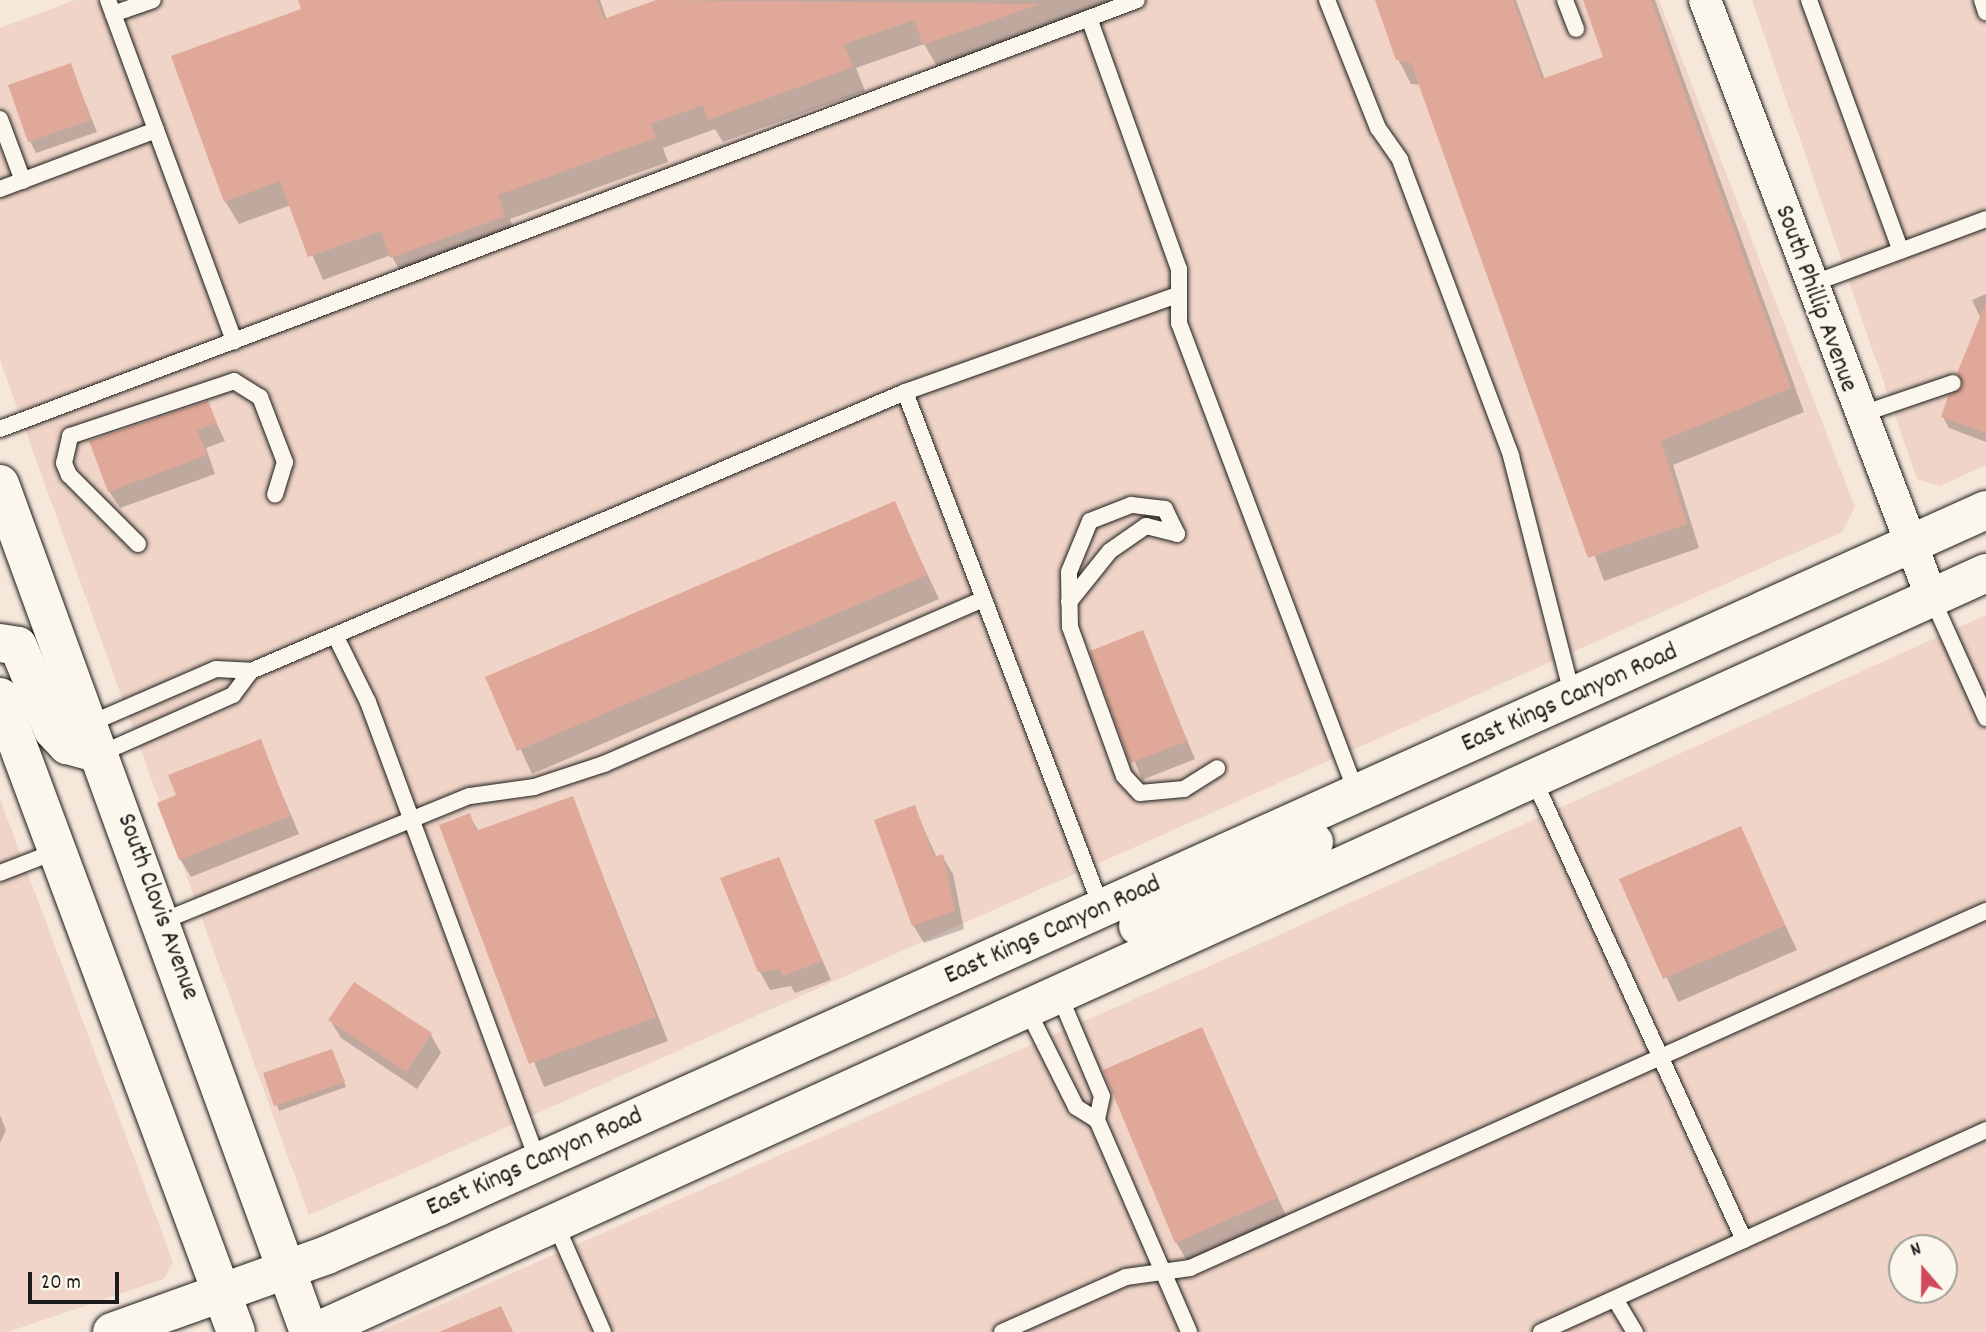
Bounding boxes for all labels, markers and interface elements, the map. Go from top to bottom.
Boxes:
street label: South Phillip Avenue [1767,201,1863,397]
street label: East Kings Canyon Road [1457,637,1683,761]
street label: South Clovis Avenue [109,810,205,1004]
street label: East Kings Canyon Road [940,869,1166,993]
street label: East Kings Canyon Road [422,1101,648,1225]
north arrow [1888,1234,1958,1304]
text: N [1907,1236,1925,1265]
scale bar [32,1258,122,1302]
text: 20 m [41,1269,81,1299]

